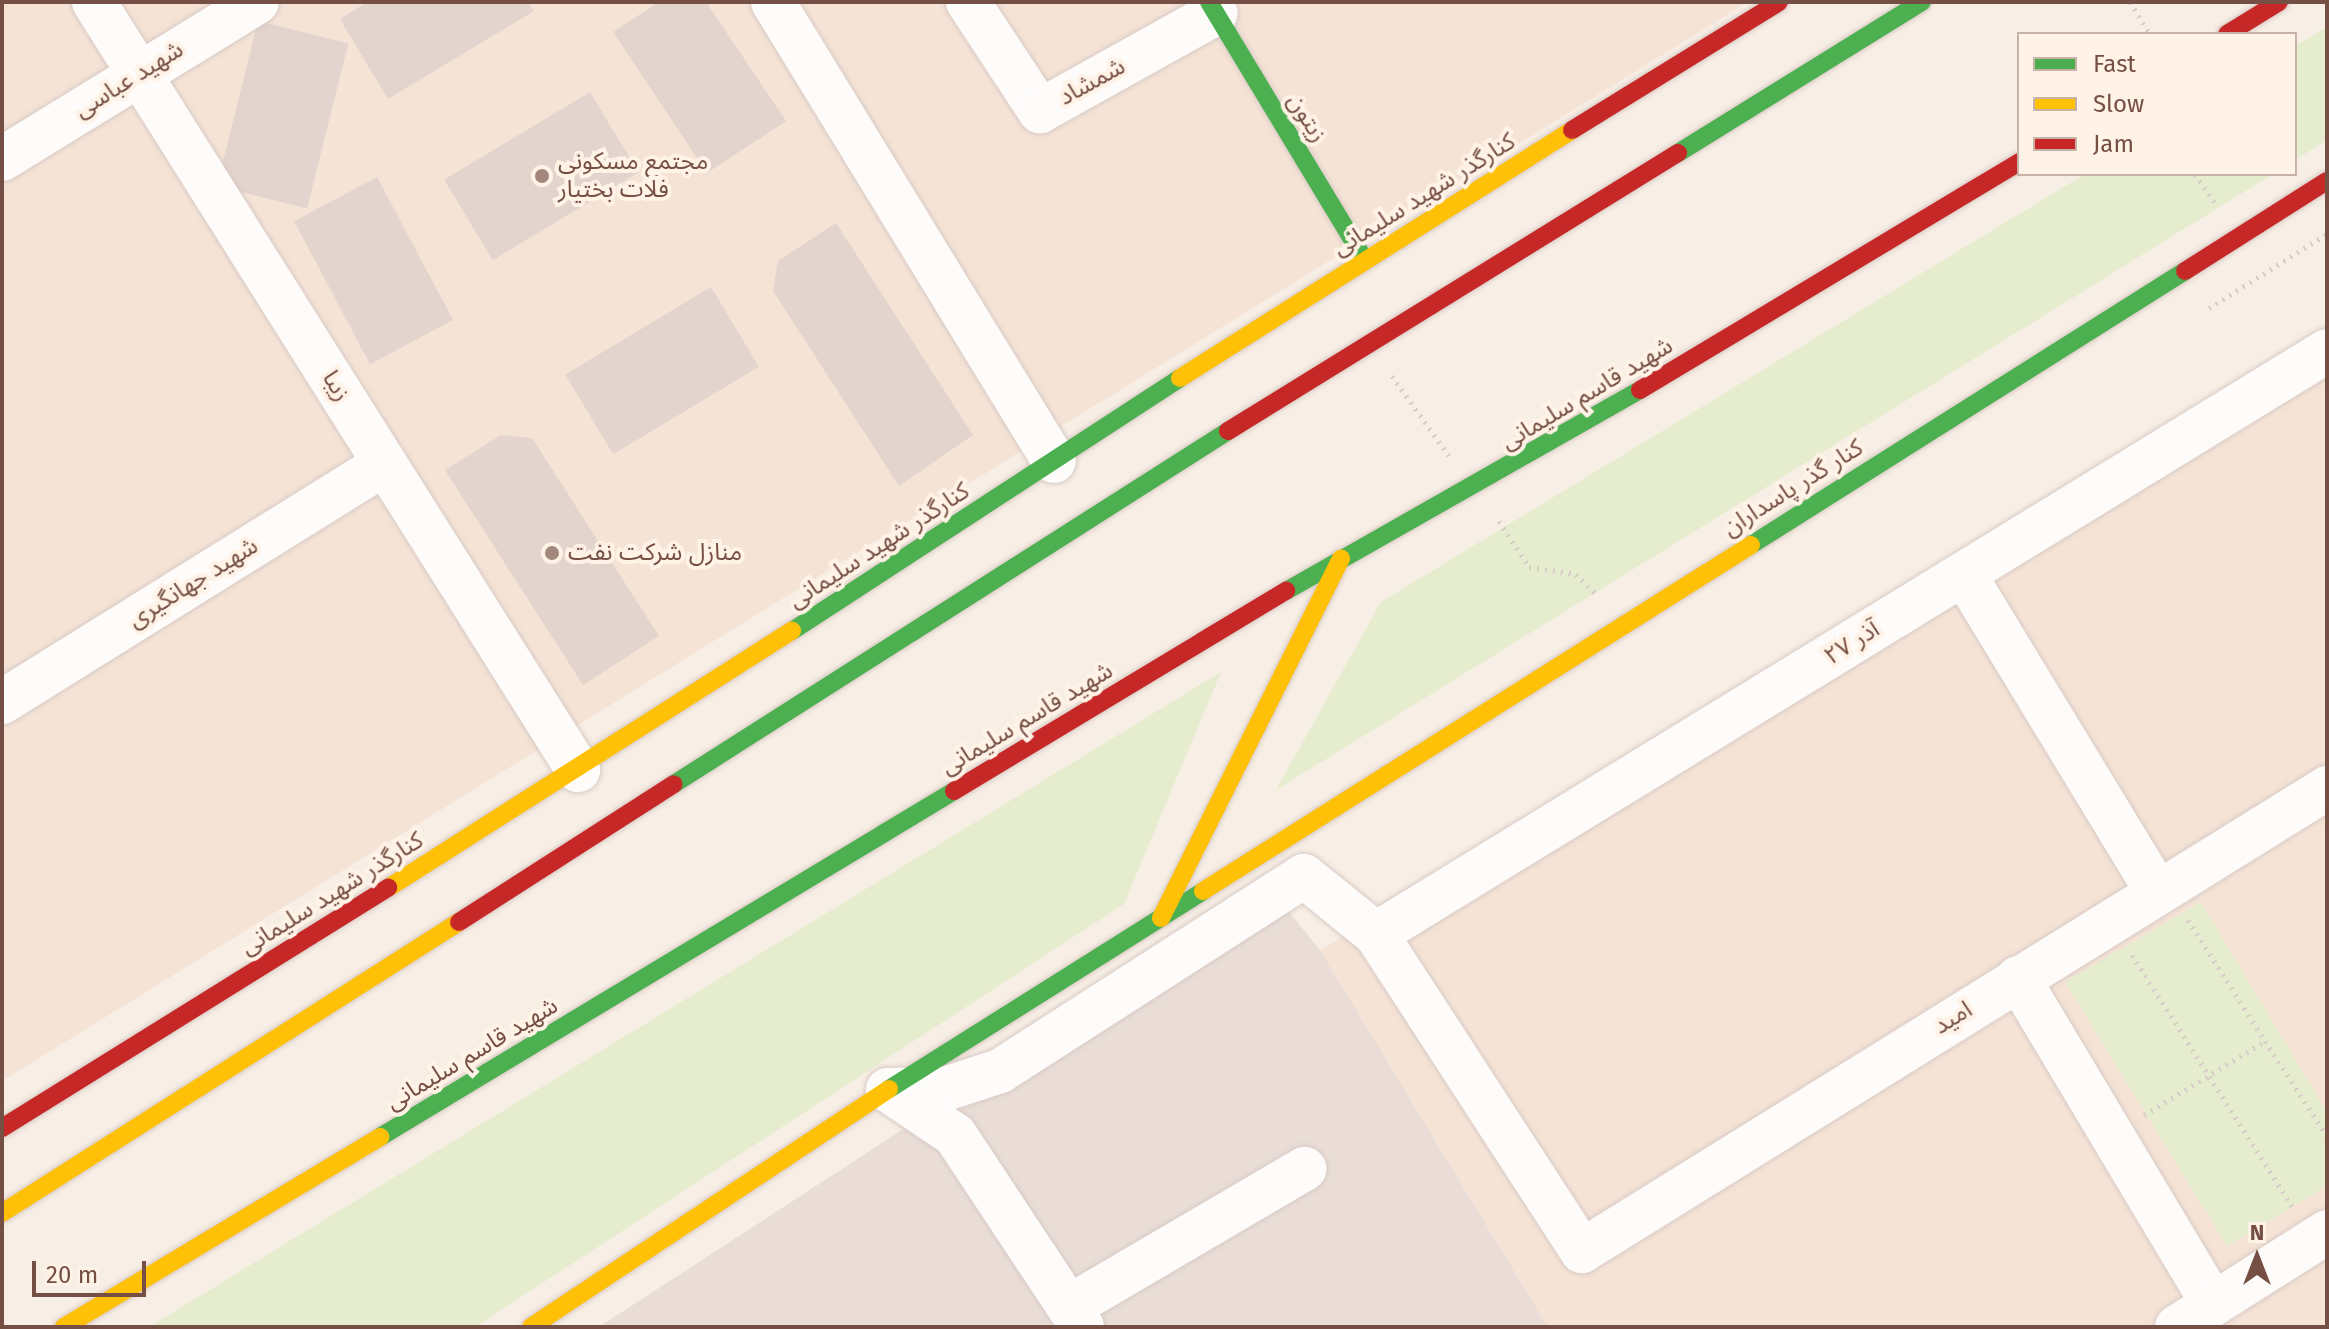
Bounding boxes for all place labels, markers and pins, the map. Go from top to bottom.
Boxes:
place label: مجتمع مسکونی فلات بختیار [558,148,708,204]
marker: مجتمع مسکونی فلات بختیار [533,167,551,185]
place label: منازل شرکت نفت [568,539,742,567]
marker: منازل شرکت نفت [543,544,561,562]

